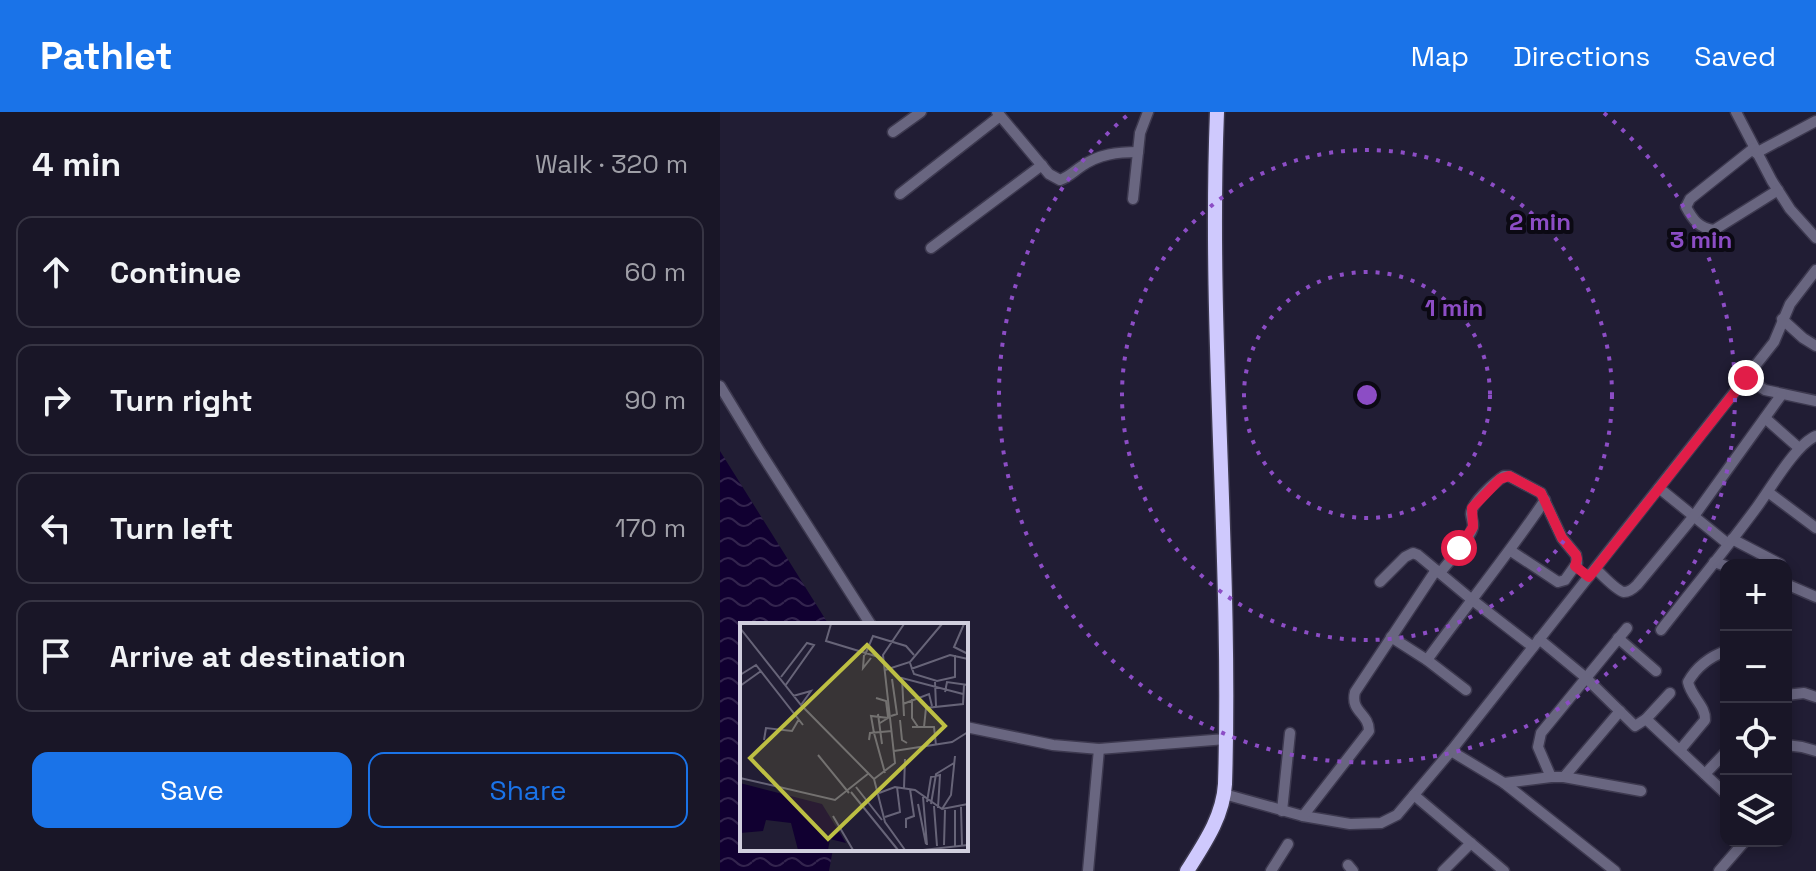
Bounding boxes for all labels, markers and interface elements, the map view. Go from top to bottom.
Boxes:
text: Pathlet [40,32,173,80]
text: Map [1411,38,1469,74]
text: Directions [1513,38,1650,74]
text: Saved [1694,38,1776,74]
text: 4 min [32,143,121,186]
text: Walk · 320 m [535,147,688,181]
text: 2 min [1509,206,1571,237]
text: 3 min [1670,224,1732,255]
icon: ahead [34,250,78,294]
text: Continue [110,253,241,292]
text: 60 m [624,255,686,289]
text: 1 min [1425,292,1483,323]
route end [1728,360,1764,396]
icon: right [34,378,78,422]
text: Turn right [110,381,253,420]
centre of rings [1353,381,1381,409]
text: 90 m [624,383,686,417]
icon: left [34,506,78,550]
text: Turn left [110,509,233,548]
text: 170 m [615,511,686,545]
route start [1441,530,1477,566]
map controls [1720,559,1792,847]
button: + [1720,559,1792,631]
inset map [740,623,968,851]
button: − [1720,631,1792,703]
icon: arrive [34,634,78,678]
text: Arrive at destination [110,637,406,676]
button: locate [1720,703,1792,775]
button: Save [32,752,352,828]
button: Share [368,752,688,828]
button: layers [1720,775,1792,847]

